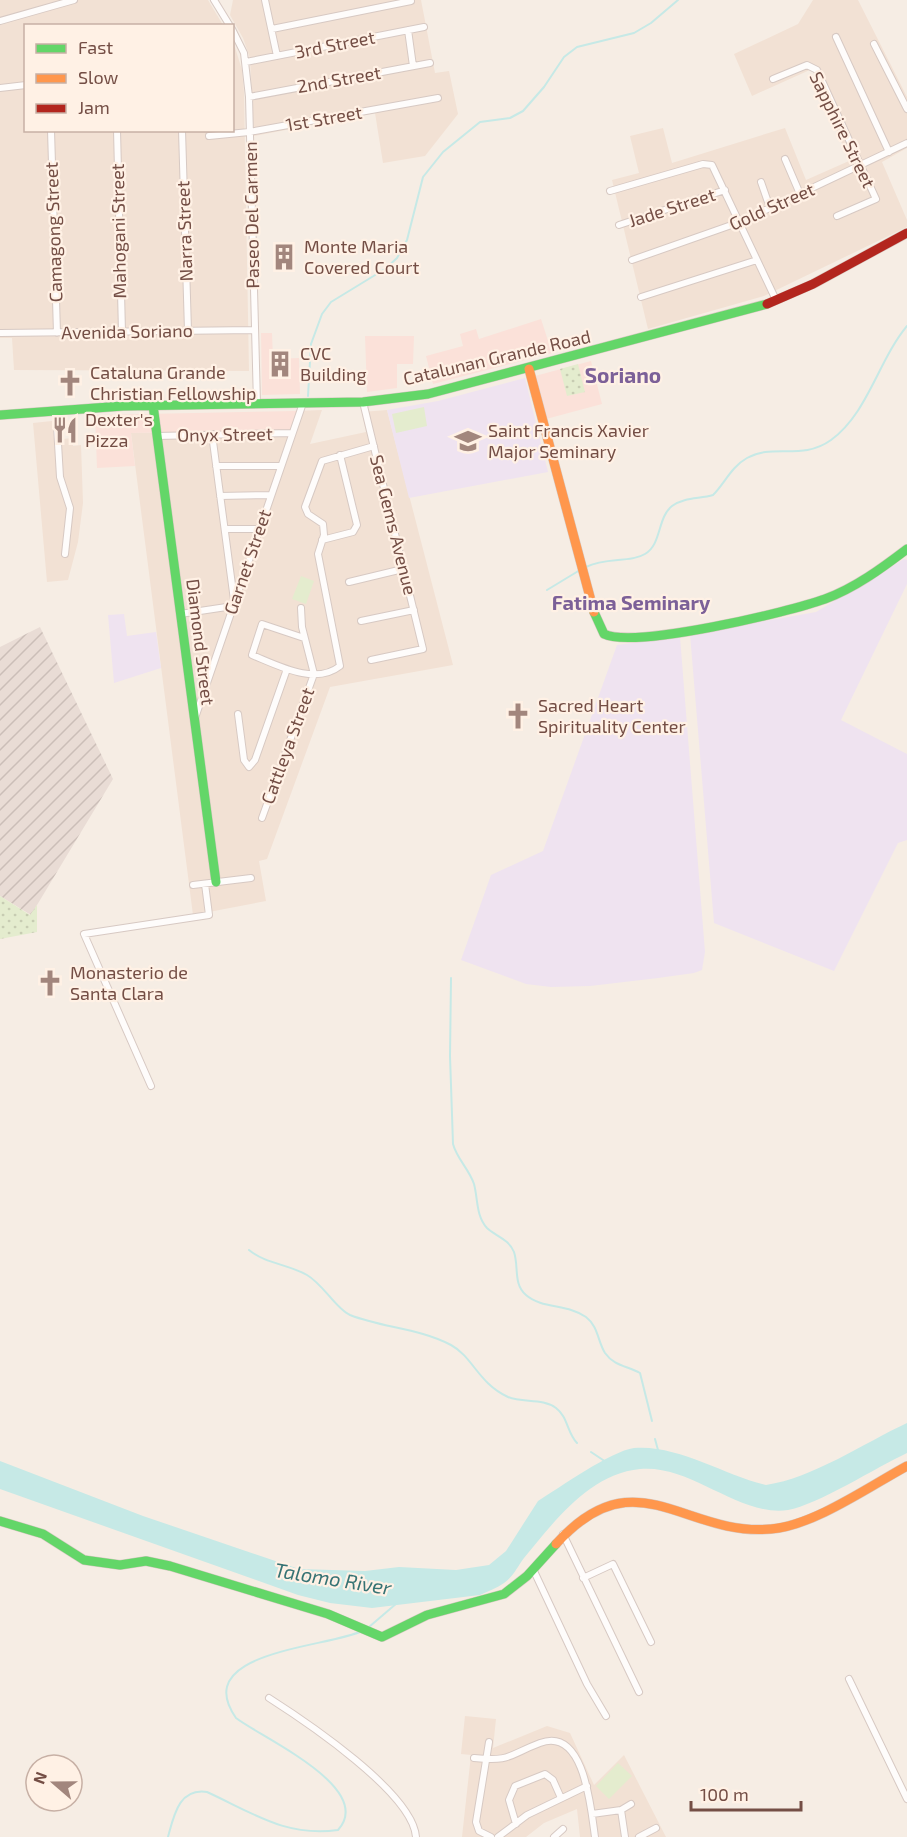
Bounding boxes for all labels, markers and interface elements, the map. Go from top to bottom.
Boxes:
legend [24,24,234,132]
street label: 3rd Street [293,25,377,63]
text: Fast [78,36,113,58]
street label: 2nd Street [295,61,383,97]
text: Slow [78,66,119,88]
street label: Sapphire Street [805,68,881,191]
text: Jam [78,96,110,118]
street label: 1st Street [284,100,364,136]
street label: Paseo Del Carmen [239,141,263,289]
street label: Camagong Street [40,161,66,303]
street label: Mahogani Street [106,163,130,299]
street label: Gold Street [725,177,818,235]
street label: Narra Street [171,180,197,282]
street label: Jade Street [625,183,718,231]
place label: Monte Maria Covered Court [304,235,419,278]
building icon: Monte Maria Covered Court [269,242,299,272]
street label: Avenida Soriano [61,319,193,343]
street label: Catalunan Grande Road [401,325,593,389]
place label: CVC Building [300,342,367,385]
building icon: CVC Building [265,349,295,379]
place label: Cataluna Grande Christian Fellowship [90,361,257,404]
district label: Soriano [585,362,661,387]
church icon: Cataluna Grande Christian Fellowship [55,368,85,398]
place label: Dexter's Pizza [85,408,153,451]
restaurant icon: Dexter's Pizza [50,415,80,445]
place label: Saint Francis Xavier Major Seminary [488,419,649,462]
street label: Onyx Street [177,422,273,446]
school or university icon: Saint Francis Xavier Major Seminary [453,426,483,456]
street label: Sea Gems Avenue [366,453,422,597]
street label: Garnet Street [219,506,275,617]
street label: Diamond Street [182,577,220,706]
district label: Fatima Seminary [552,590,711,615]
street label: Cattleya Street [256,684,318,807]
place label: Sacred Heart Spirituality Center [538,694,686,737]
church icon: Sacred Heart Spirituality Center [503,701,533,731]
place label: Monasterio de Santa Clara [70,961,188,1004]
church icon: Monasterio de Santa Clara [35,968,65,998]
water label: Talomo River [273,1557,394,1599]
north arrow [24,1753,84,1813]
text: N [29,1769,50,1786]
scale bar [691,1774,800,1812]
text: 100 m [700,1783,749,1805]

